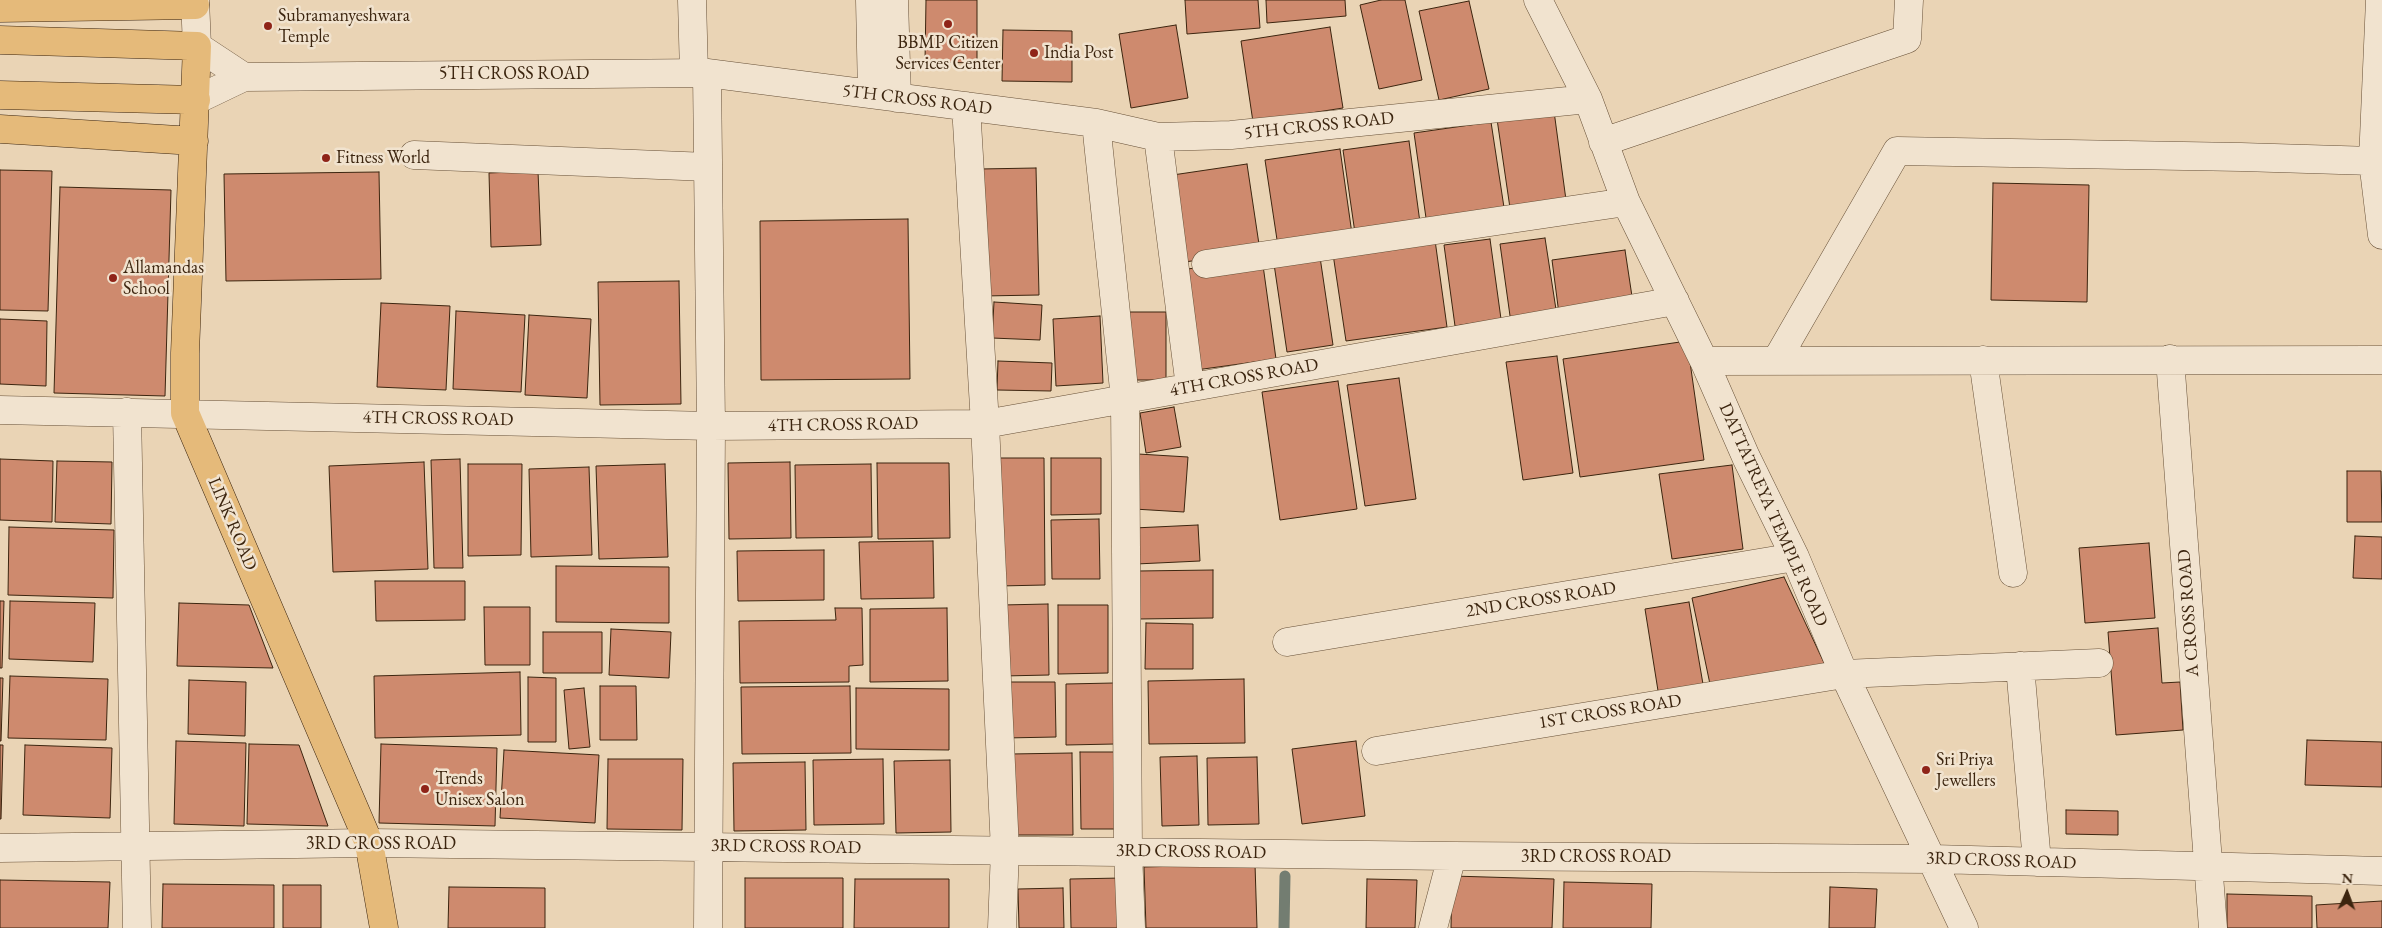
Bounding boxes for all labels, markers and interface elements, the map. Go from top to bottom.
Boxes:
place label: Subramanyeshwara Temple [278,5,410,48]
marker: BBMP Citizen Services Center [942,18,954,30]
marker: Subramanyeshwara Temple [262,20,274,32]
place label: BBMP Citizen Services Center [895,32,1001,74]
place label: India Post [1044,42,1113,64]
marker: India Post [1028,47,1040,59]
street label: 5TH CROSS ROAD [439,63,589,85]
street label: 5TH CROSS ROAD [841,80,993,120]
street label: 5TH CROSS ROAD [1243,107,1395,145]
place label: Fitness World [336,147,430,169]
marker: Fitness World [320,152,332,164]
place label: Allamandas School [123,257,204,300]
marker: Allamandas School [107,272,119,284]
street label: 4TH CROSS ROAD [1168,354,1320,402]
street label: DATTATREYA TEMPLE ROAD [1714,400,1832,630]
street label: 4TH CROSS ROAD [363,407,513,431]
street label: 4TH CROSS ROAD [768,413,918,437]
street label: LINK ROAD [203,474,261,574]
street label: A CROSS ROAD [2174,549,2204,677]
street label: 2ND CROSS ROAD [1464,577,1618,623]
street label: 1ST CROSS ROAD [1537,690,1683,734]
place label: Sri Priya Jewellers [1936,749,1996,792]
marker: Sri Priya Jewellers [1920,764,1932,776]
place label: Trends Unisex Salon [435,768,524,811]
marker: Trends Unisex Salon [419,783,431,795]
street label: 3RD CROSS ROAD [306,833,456,855]
street label: 3RD CROSS ROAD [711,835,861,859]
street label: 3RD CROSS ROAD [1116,840,1266,864]
street label: 3RD CROSS ROAD [1521,846,1671,868]
street label: 3RD CROSS ROAD [1925,848,2077,874]
north arrow [2322,868,2372,918]
text: N [2342,869,2353,887]

